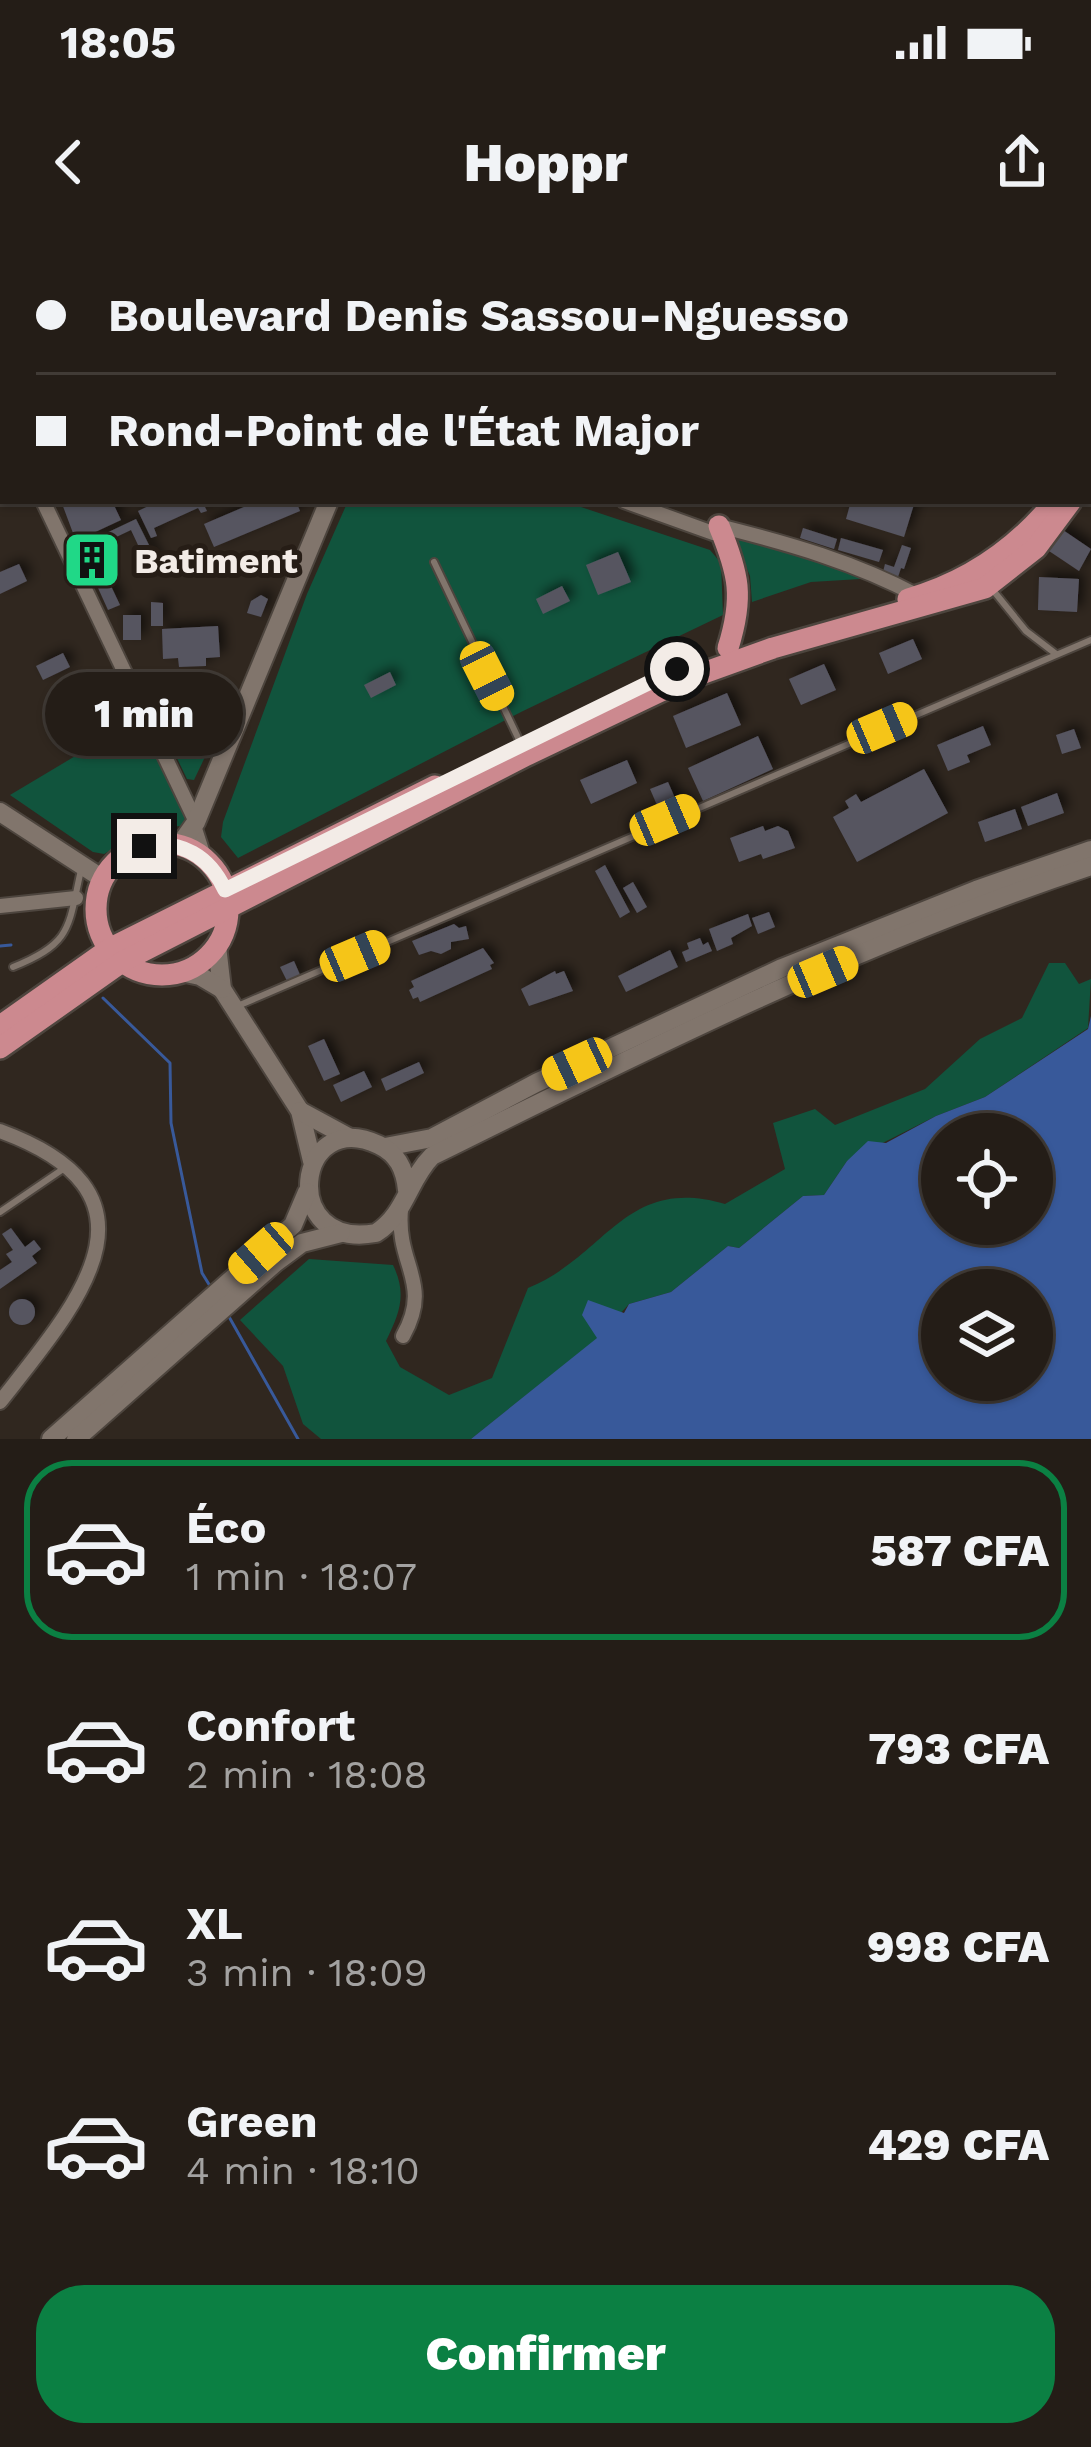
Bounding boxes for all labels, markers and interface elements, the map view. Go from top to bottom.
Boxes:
text: 18:05 [60,16,176,69]
icon: back [36,129,102,195]
icon: share [989,129,1055,195]
text: Hoppr [464,131,627,194]
text: Boulevard Denis Sassou-Nguesso [108,289,849,342]
text: Rond-Point de l'État Major [108,404,699,457]
building icon: Batiment [61,529,123,591]
place label: Batiment [134,540,298,582]
car [455,636,519,716]
route start [650,642,704,696]
callout: 1 min [45,672,243,756]
text: 1 min [94,691,194,736]
car [842,697,922,759]
car [625,789,705,851]
route end [117,819,171,873]
car [315,925,395,987]
car [783,941,863,1003]
car [537,1032,617,1096]
map controls [921,1113,1053,1401]
button: locate [921,1113,1053,1245]
car [222,1216,300,1290]
button: layers [921,1269,1053,1401]
icon: car [42,1496,150,1604]
text: Éco [186,1501,267,1554]
text: 587 CFA [871,1524,1049,1577]
text: 1 min · 18:07 [186,1554,417,1599]
icon: car [42,1694,150,1802]
text: Confort [186,1699,355,1752]
text: 793 CFA [868,1722,1049,1775]
text: 2 min · 18:08 [186,1752,427,1797]
icon: car [42,1892,150,2000]
text: XL [186,1897,243,1950]
text: 998 CFA [867,1920,1049,1973]
text: 3 min · 18:09 [186,1950,427,1995]
icon: car [42,2090,150,2198]
text: Green [186,2095,318,2148]
text: 429 CFA [867,2118,1049,2171]
text: 4 min · 18:10 [186,2148,420,2193]
button: Confirmer [36,2285,1055,2423]

